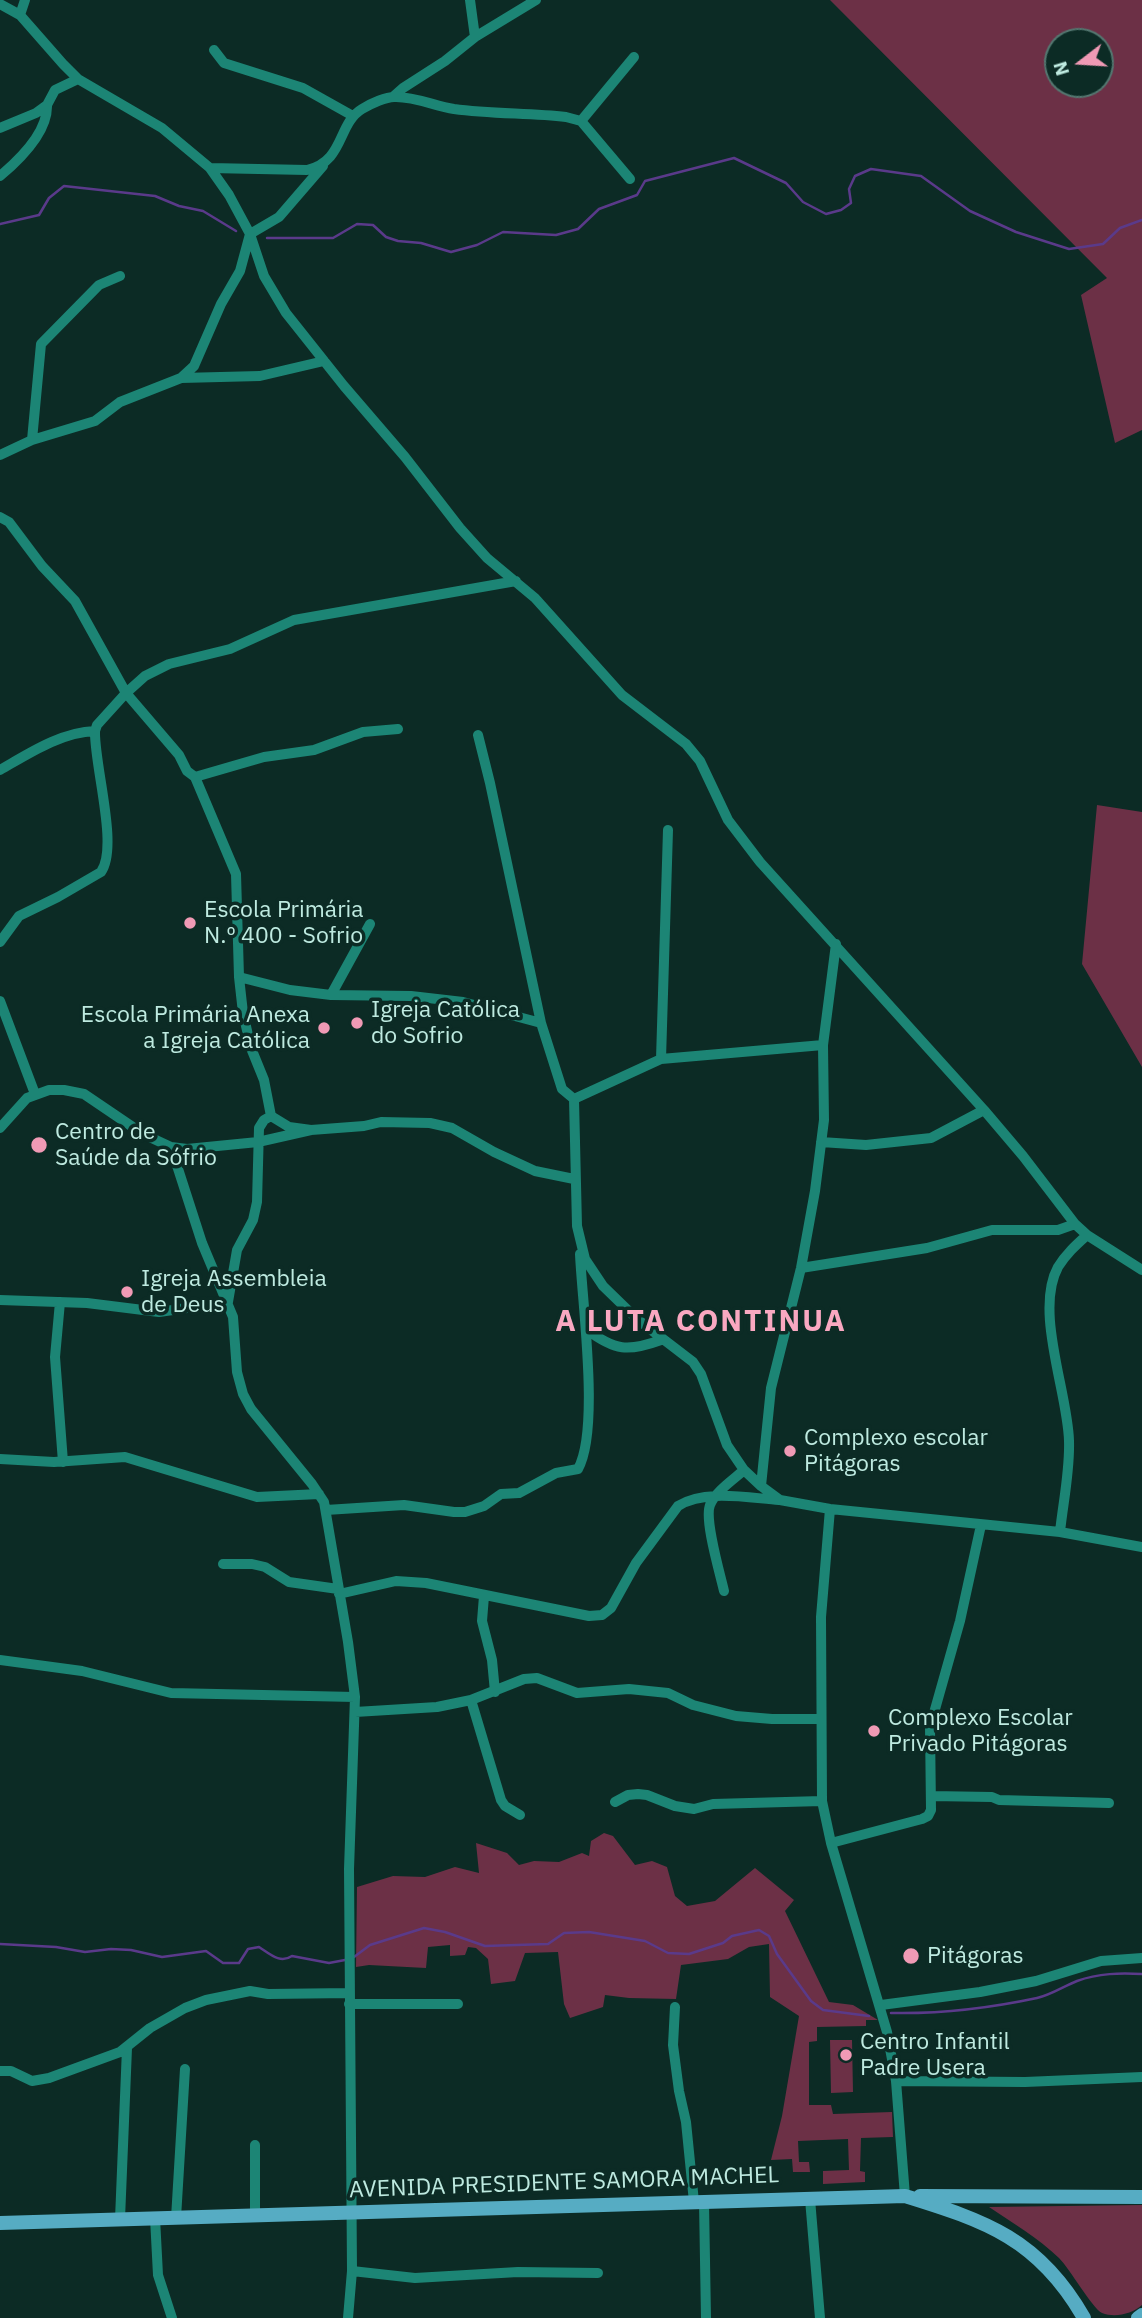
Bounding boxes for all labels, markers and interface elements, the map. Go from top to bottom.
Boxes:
north arrow [1044,28,1114,98]
text: N [1047,58,1074,79]
place label: Escola Primária N.º 400 - Sofrio [204,896,364,950]
marker: Escola Primária N.º 400 - Sofrio [182,915,198,931]
place label: Igreja Católica do Sofrio [371,996,520,1050]
place label: Escola Primária Anexa a Igreja Católica [81,1001,310,1055]
marker: Igreja Católica do Sofrio [349,1015,365,1031]
marker: Escola Primária Anexa a Igreja Católica [316,1020,332,1036]
place label: Centro de Saúde da Sófrio [55,1118,217,1172]
marker: Centro de Saúde da Sófrio [29,1135,49,1155]
place label: Igreja Assembleia de Deus [141,1265,327,1319]
marker: Igreja Assembleia de Deus [119,1284,135,1300]
district label: A LUTA CONTINUA [557,1304,845,1340]
place label: Complexo escolar Pitágoras [804,1424,988,1478]
marker: Complexo escolar Pitágoras [782,1443,798,1459]
place label: Complexo Escolar Privado Pitágoras [888,1704,1073,1758]
marker: Complexo Escolar Privado Pitágoras [866,1723,882,1739]
place label: Pitágoras [927,1942,1024,1970]
marker: Pitágoras [901,1946,921,1966]
place label: Centro Infantil Padre Usera [860,2028,1010,2082]
marker: Centro Infantil Padre Usera [838,2047,854,2063]
street label: AVENIDA PRESIDENTE SAMORA MACHEL [349,2162,779,2204]

